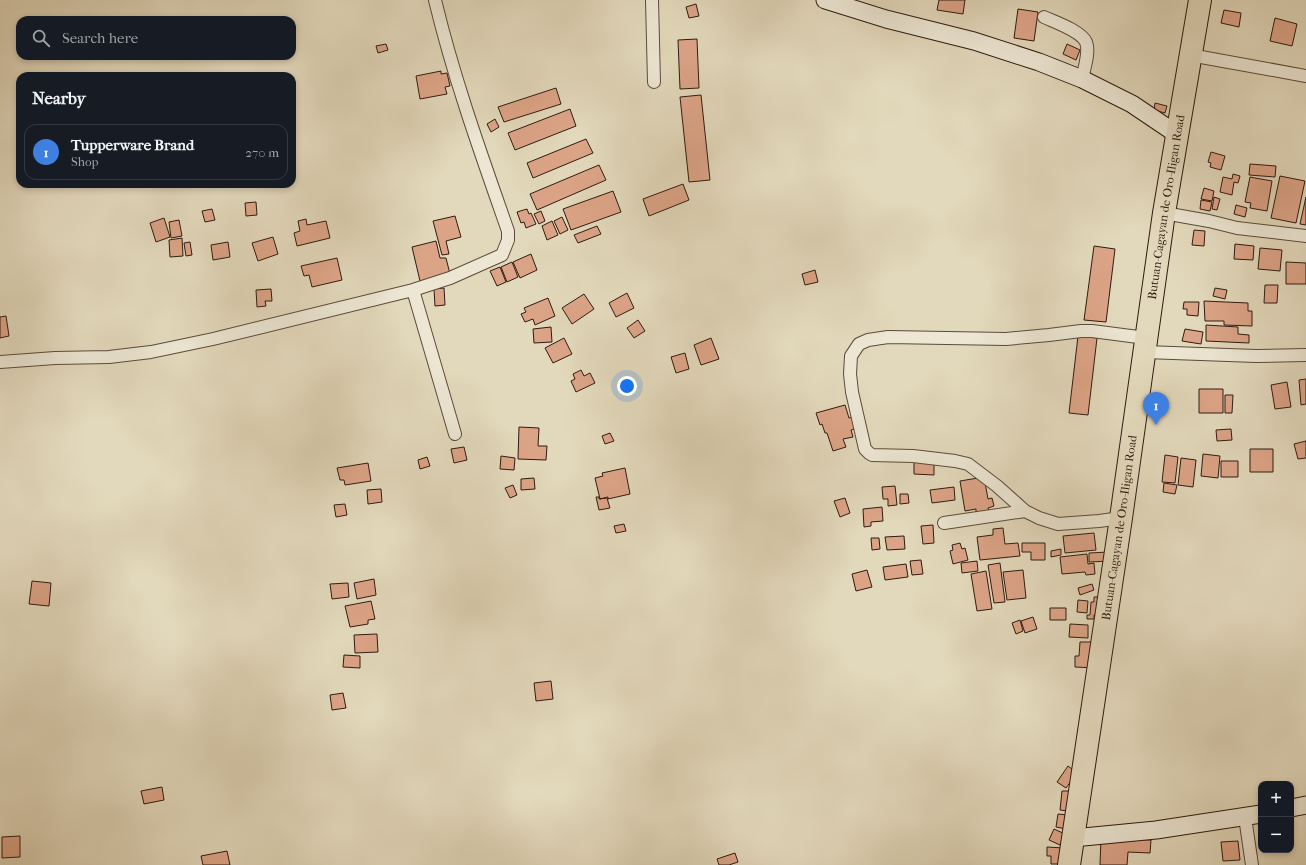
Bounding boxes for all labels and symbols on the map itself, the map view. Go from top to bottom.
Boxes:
street label: Butuan-Cagayan de Oro-Iligan Road [1145,113,1188,300]
your location [617,376,637,396]
pin: 1 [1143,392,1169,425]
street label: Butuan-Cagayan de Oro-Iligan Road [1099,434,1140,621]

